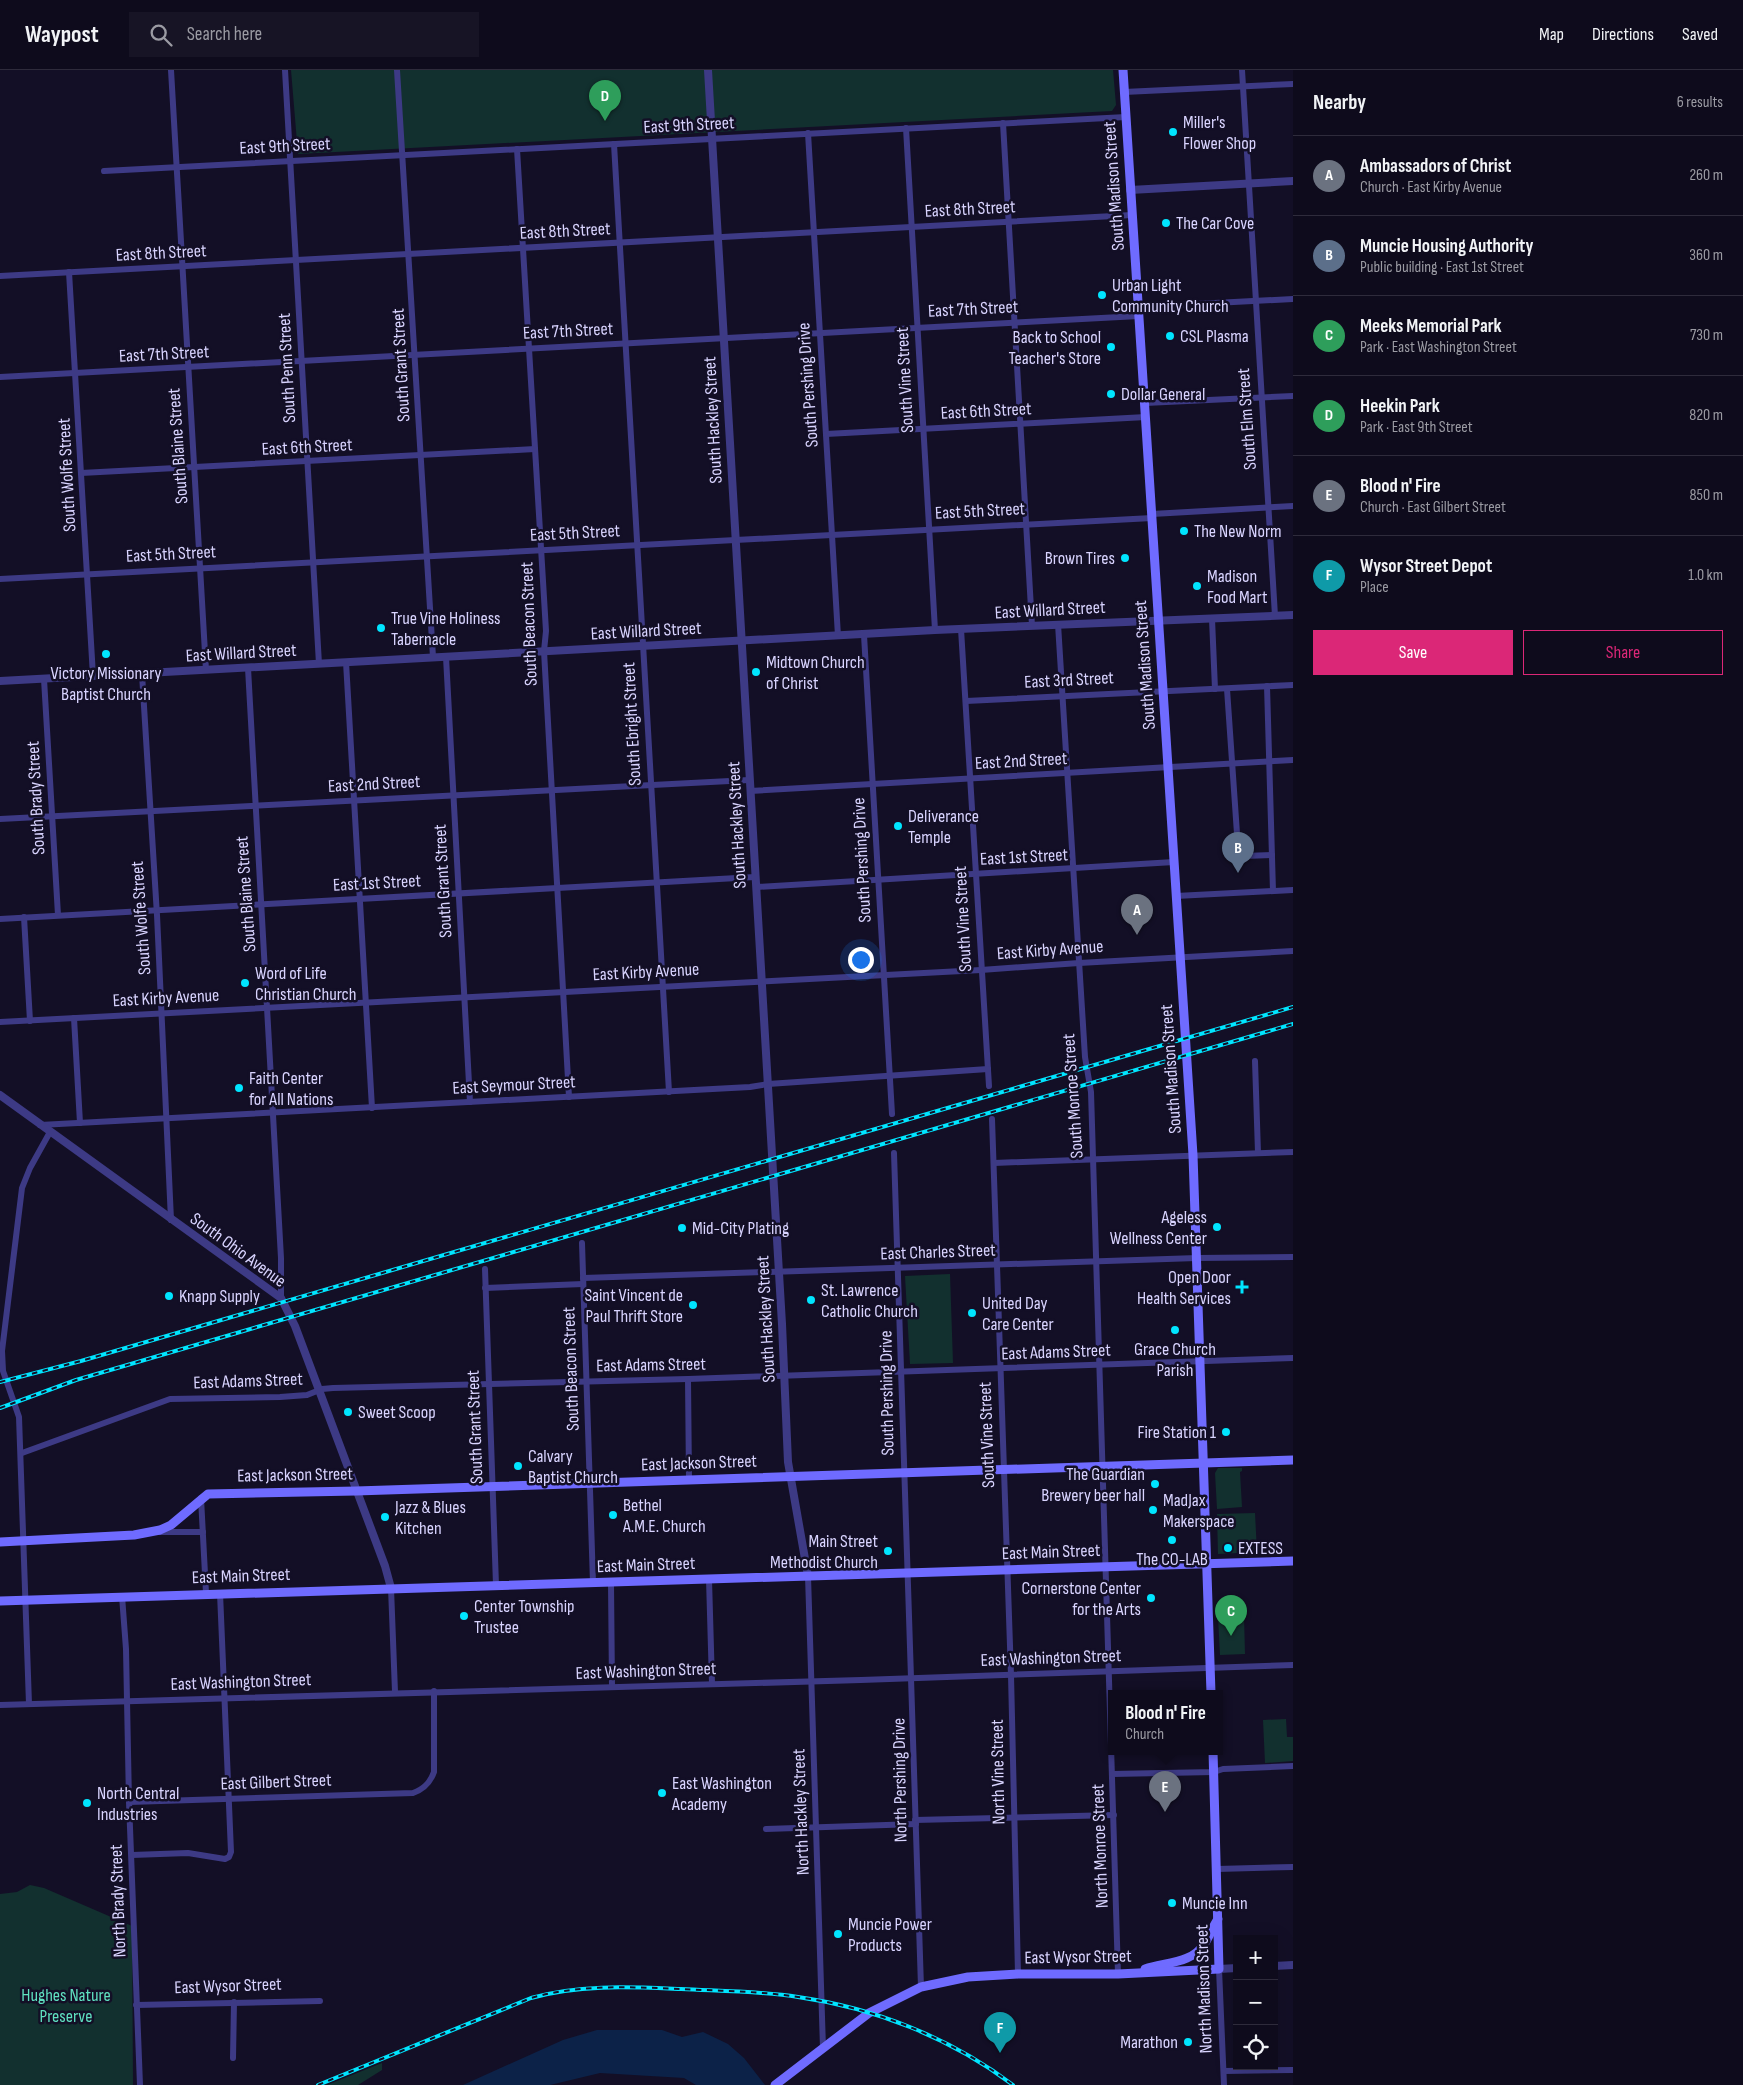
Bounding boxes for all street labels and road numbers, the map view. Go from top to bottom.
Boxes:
street label: East 9th Street [643,112,736,138]
street label: South Madison Street [1099,120,1129,251]
street label: East 9th Street [239,133,332,159]
street label: East 8th Street [924,196,1016,222]
street label: East 8th Street [519,218,611,244]
street label: East 8th Street [115,240,207,266]
street label: East 7th Street [927,296,1019,322]
street label: South Grant Street [388,307,414,422]
street label: South Penn Street [274,312,300,423]
street label: East 7th Street [522,318,614,344]
street label: South Pershing Drive [793,322,823,448]
street label: South Vine Street [892,326,918,433]
street label: East 7th Street [118,341,210,367]
street label: South Hackley Street [699,355,727,484]
street label: South Elm Street [1233,367,1261,471]
street label: South Blaine Street [163,387,193,505]
street label: East 6th Street [940,398,1032,424]
street label: South Wolfe Street [54,417,80,532]
street label: East 6th Street [261,434,353,460]
street label: East 5th Street [934,498,1026,524]
street label: East 5th Street [529,520,621,546]
street label: East 5th Street [125,541,217,567]
street label: South Beacon Street [516,561,542,686]
street label: East Willard Street [994,597,1106,623]
street label: South Madison Street [1130,599,1160,730]
street label: East Willard Street [590,618,702,644]
street label: East Willard Street [185,640,297,666]
street label: South Ebright Street [618,661,646,786]
street label: East 3rd Street [1024,667,1115,693]
street label: South Brady Street [23,740,49,855]
street label: East 2nd Street [974,748,1068,774]
street label: South Hackley Street [723,760,751,889]
street label: East 2nd Street [327,771,421,797]
street label: South Pershing Drive [848,797,876,923]
street label: South Grant Street [430,823,456,938]
street label: South Blaine Street [231,835,261,953]
street label: East 1st Street [980,844,1069,870]
street label: South Wolfe Street [127,860,155,976]
street label: South Vine Street [950,865,976,972]
street label: East 1st Street [333,870,422,896]
street label: East Kirby Avenue [996,936,1104,964]
street label: East Kirby Avenue [592,959,700,985]
street label: East Kirby Avenue [112,985,220,1011]
street label: South Madison Street [1156,1003,1186,1134]
street label: South Monroe Street [1058,1032,1088,1159]
street label: East Seymour Street [452,1071,577,1099]
street label: South Ohio Avenue [186,1208,290,1292]
street label: East Charles Street [880,1239,996,1265]
street label: South Hackley Street [752,1254,780,1383]
street label: South Beacon Street [558,1306,584,1431]
street label: South Pershing Drive [875,1330,899,1456]
street label: East Adams Street [1001,1340,1112,1364]
street label: East Adams Street [596,1354,707,1376]
street label: East Adams Street [193,1369,304,1393]
street label: South Grant Street [463,1369,487,1484]
street label: South Vine Street [975,1381,999,1488]
street label: East Jackson Street [641,1450,758,1476]
street label: East Jackson Street [237,1463,354,1487]
street label: East Main Street [1001,1540,1101,1564]
street label: East Main Street [596,1553,696,1577]
street label: East Main Street [191,1564,291,1588]
street label: East Washington Street [980,1645,1122,1671]
street label: East Washington Street [575,1658,717,1684]
street label: East Washington Street [170,1669,312,1695]
street label: North Pershing Drive [888,1718,912,1842]
street label: North Vine Street [987,1719,1009,1825]
street label: North Hackley Street [788,1748,814,1876]
street label: East Gilbert Street [220,1770,332,1794]
street label: North Monroe Street [1087,1783,1113,1909]
street label: North Brady Street [106,1844,130,1958]
street label: North Madison Street [1191,1924,1217,2054]
street label: East Wysor Street [1024,1946,1132,1968]
street label: East Wysor Street [174,1974,283,1998]

